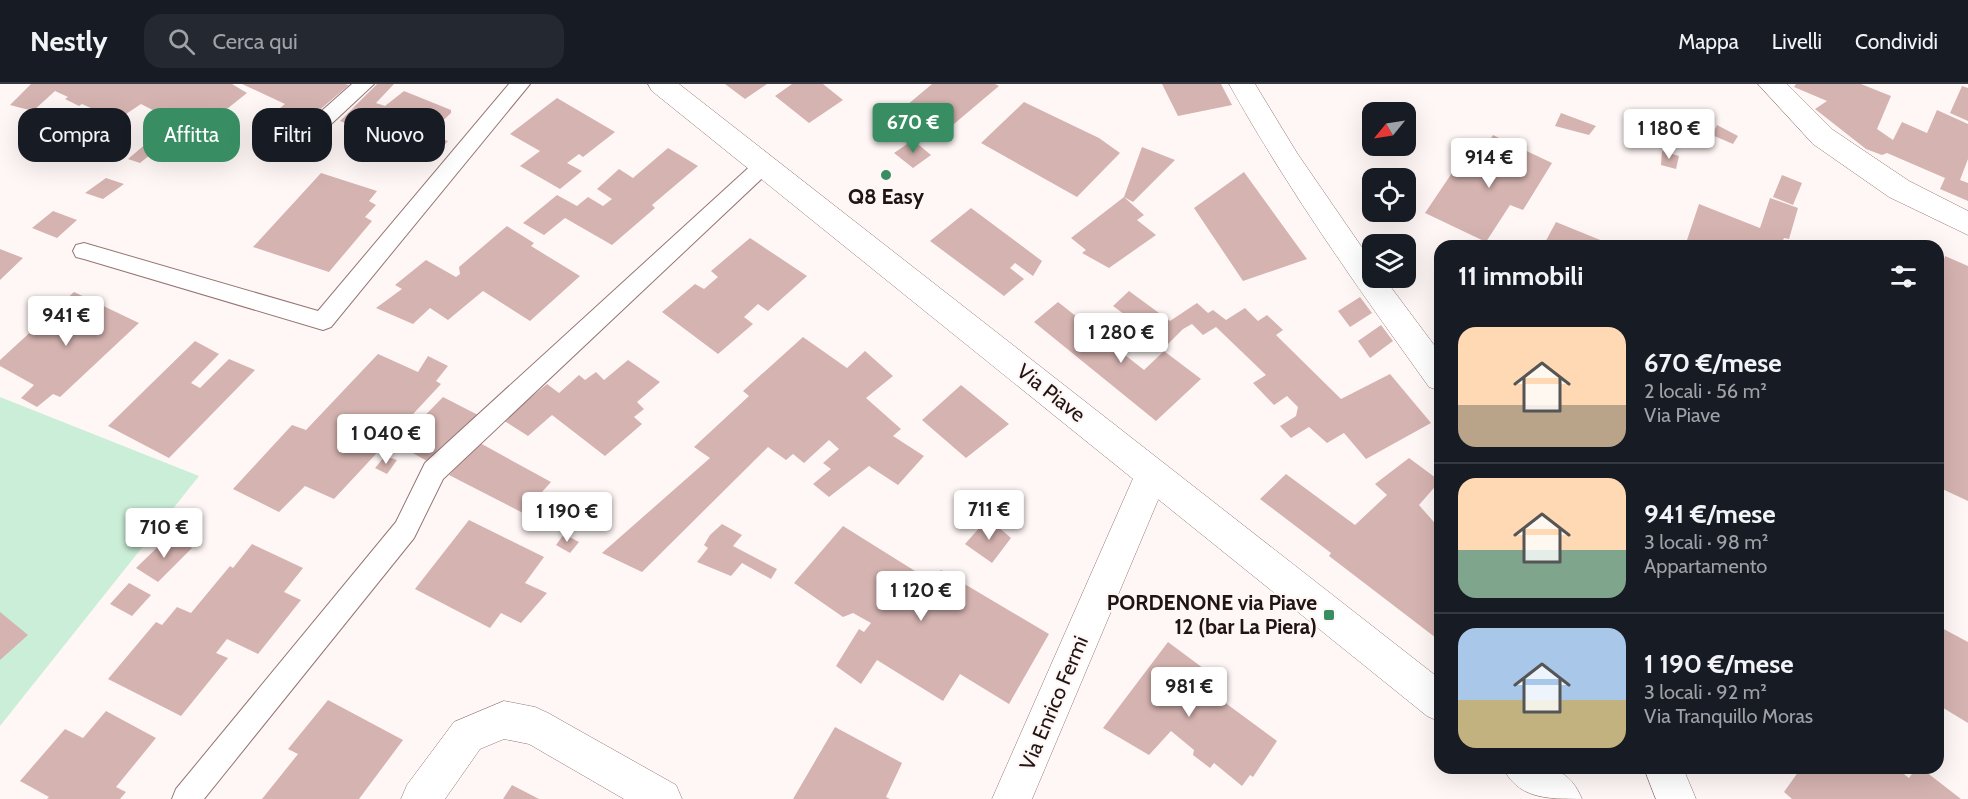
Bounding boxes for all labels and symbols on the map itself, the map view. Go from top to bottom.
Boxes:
north arrow [1362,102,1416,156]
pin: 670 € [871,103,955,154]
pin: 1 180 € [1614,109,1724,160]
pin: 914 € [1447,138,1531,189]
marker: Q8 Easy [879,168,893,182]
place label: Q8 Easy [848,184,925,209]
pin: 941 € [24,296,108,347]
pin: 1 280 € [1066,313,1176,364]
street label: Via Piave [1012,358,1091,427]
pin: 1 040 € [331,414,441,465]
pin: 711 € [947,490,1031,541]
pin: 1 190 € [512,492,622,543]
pin: 710 € [122,508,206,559]
pin: 1 120 € [866,571,976,622]
place label: PORDENONE via Piave 12 (bar La Piera) [1107,590,1317,639]
marker: PORDENONE via Piave 12 (bar La Piera) [1322,608,1336,622]
street label: Via Enrico Fermi [1014,632,1093,774]
pin: 981 € [1147,667,1231,718]

